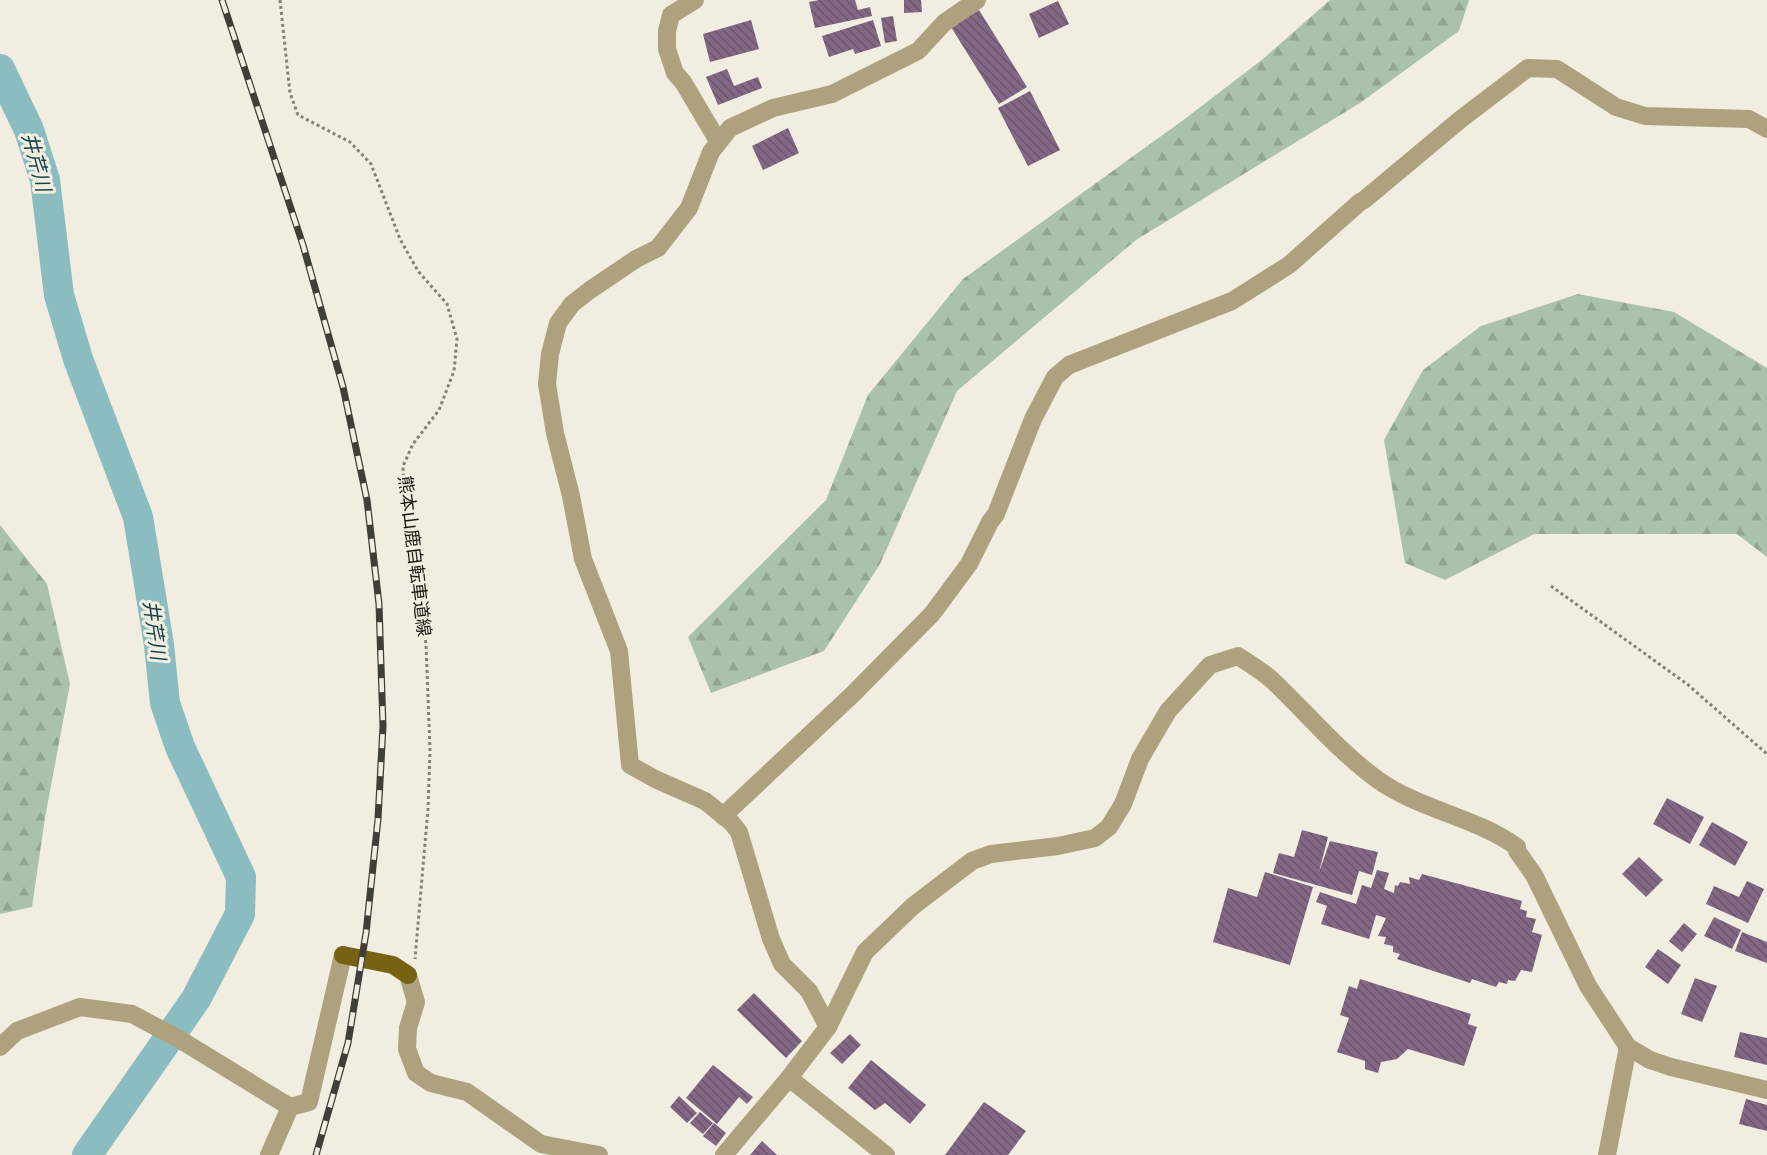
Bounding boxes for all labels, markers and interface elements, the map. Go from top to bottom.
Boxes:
water label: 井芹川 [17,130,57,196]
street label: 熊本山鹿自転車道線 [394,474,436,638]
water label: 井芹川 [138,599,172,663]

